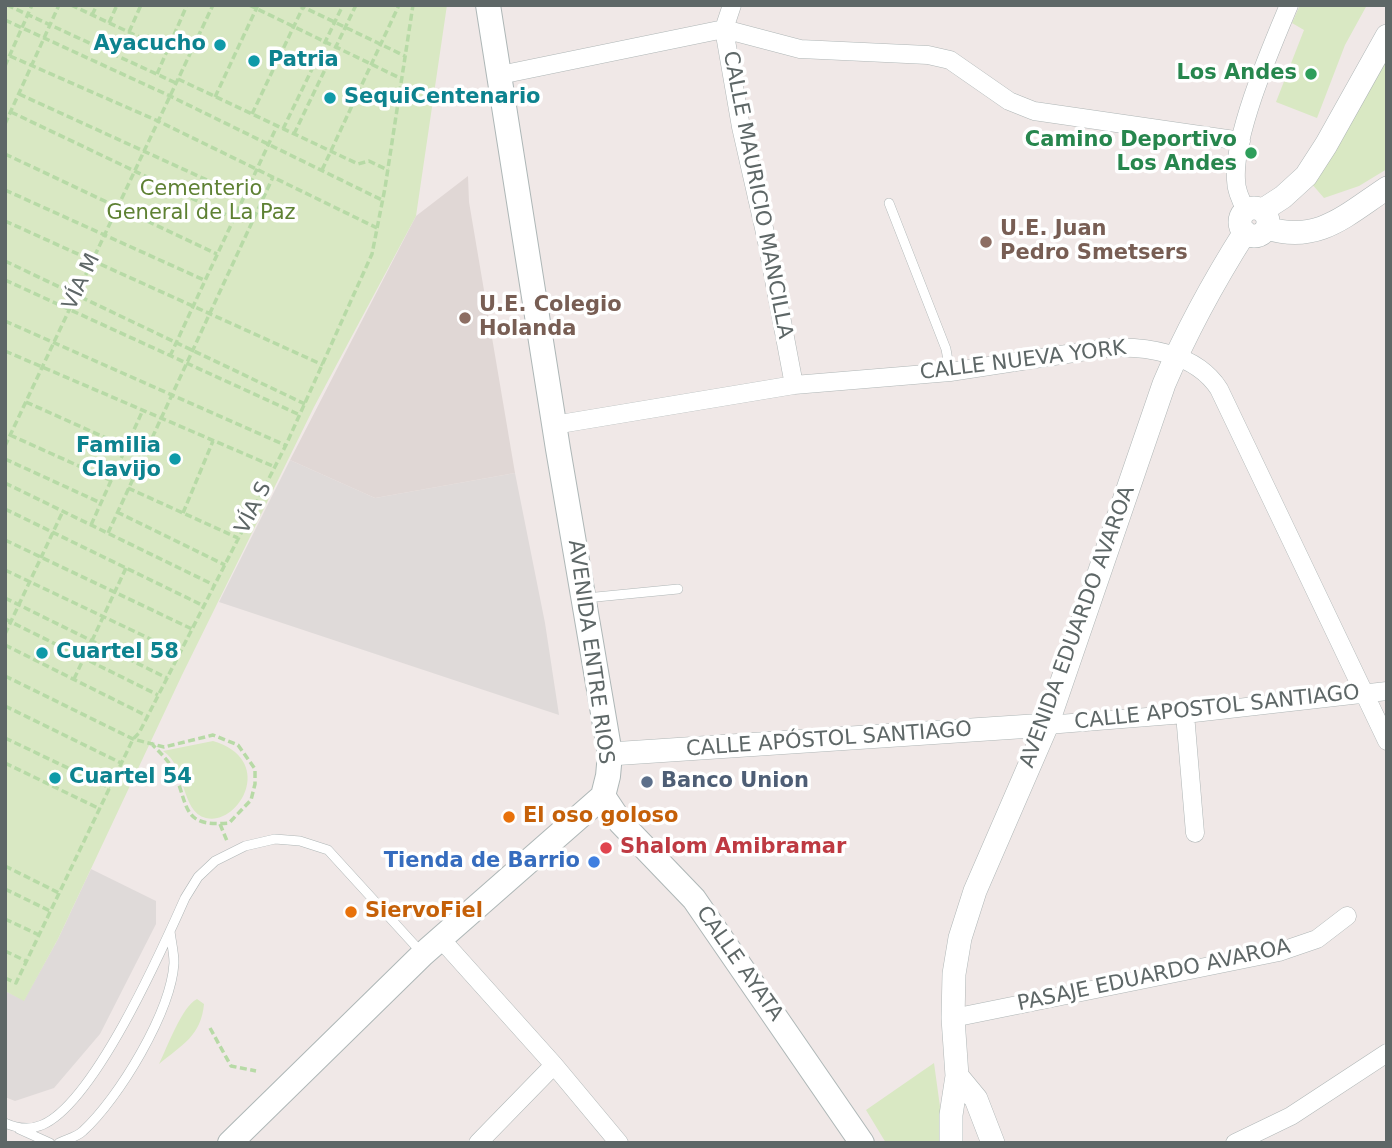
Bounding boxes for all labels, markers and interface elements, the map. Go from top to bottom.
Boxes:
place label: Ayacucho [93,32,206,58]
marker: Ayacucho [212,37,228,53]
place label: Patria [268,48,339,74]
street label: CALLE MAURICIO MANCILLA [717,49,797,341]
marker: Patria [246,53,262,69]
place label: Los Andes [1176,61,1297,87]
marker: Los Andes [1303,66,1319,82]
place label: SequiCentenario [344,85,541,111]
marker: SequiCentenario [322,90,338,106]
place label: Camino Deportivo Los Andes [1025,128,1237,178]
marker: Camino Deportivo Los Andes [1243,145,1259,161]
park label: Cementerio General de La Paz [106,177,296,227]
place label: U.E. Juan Pedro Smetsers [1000,217,1188,267]
marker: U.E. Juan Pedro Smetsers [978,234,994,250]
street label: VÍA M [58,250,106,314]
place label: U.E. Colegio Holanda [479,293,622,343]
marker: U.E. Colegio Holanda [457,310,473,326]
street label: CALLE NUEVA YORK [919,336,1127,386]
place label: Familia Clavijo [76,434,161,484]
marker: Familia Clavijo [167,451,183,467]
street label: VÍA S [230,478,278,538]
street label: AVENIDA EDUARDO AVAROA [1015,483,1141,771]
street label: AVENIDA ENTRE RIOS [562,538,618,766]
place label: Cuartel 58 [56,640,179,666]
marker: Cuartel 58 [34,645,50,661]
street label: CALLE APOSTOL SANTIAGO [1073,680,1361,736]
street label: CALLE APÓSTOL SANTIAGO [685,717,973,763]
place label: Cuartel 54 [69,765,192,791]
place label: Banco Union [661,769,809,795]
marker: Cuartel 54 [47,770,63,786]
marker: Banco Union [639,774,655,790]
place label: El oso goloso [523,804,679,830]
marker: El oso goloso [501,809,517,825]
place label: Shalom Amibramar [620,835,846,861]
marker: Shalom Amibramar [598,840,614,856]
place label: Tienda de Barrio [384,849,580,875]
marker: Tienda de Barrio [586,854,602,870]
place label: SiervoFiel [365,899,483,925]
street label: CALLE AYATA [690,902,788,1026]
marker: SiervoFiel [343,904,359,920]
street label: PASAJE EDUARDO AVAROA [1015,935,1293,1017]

